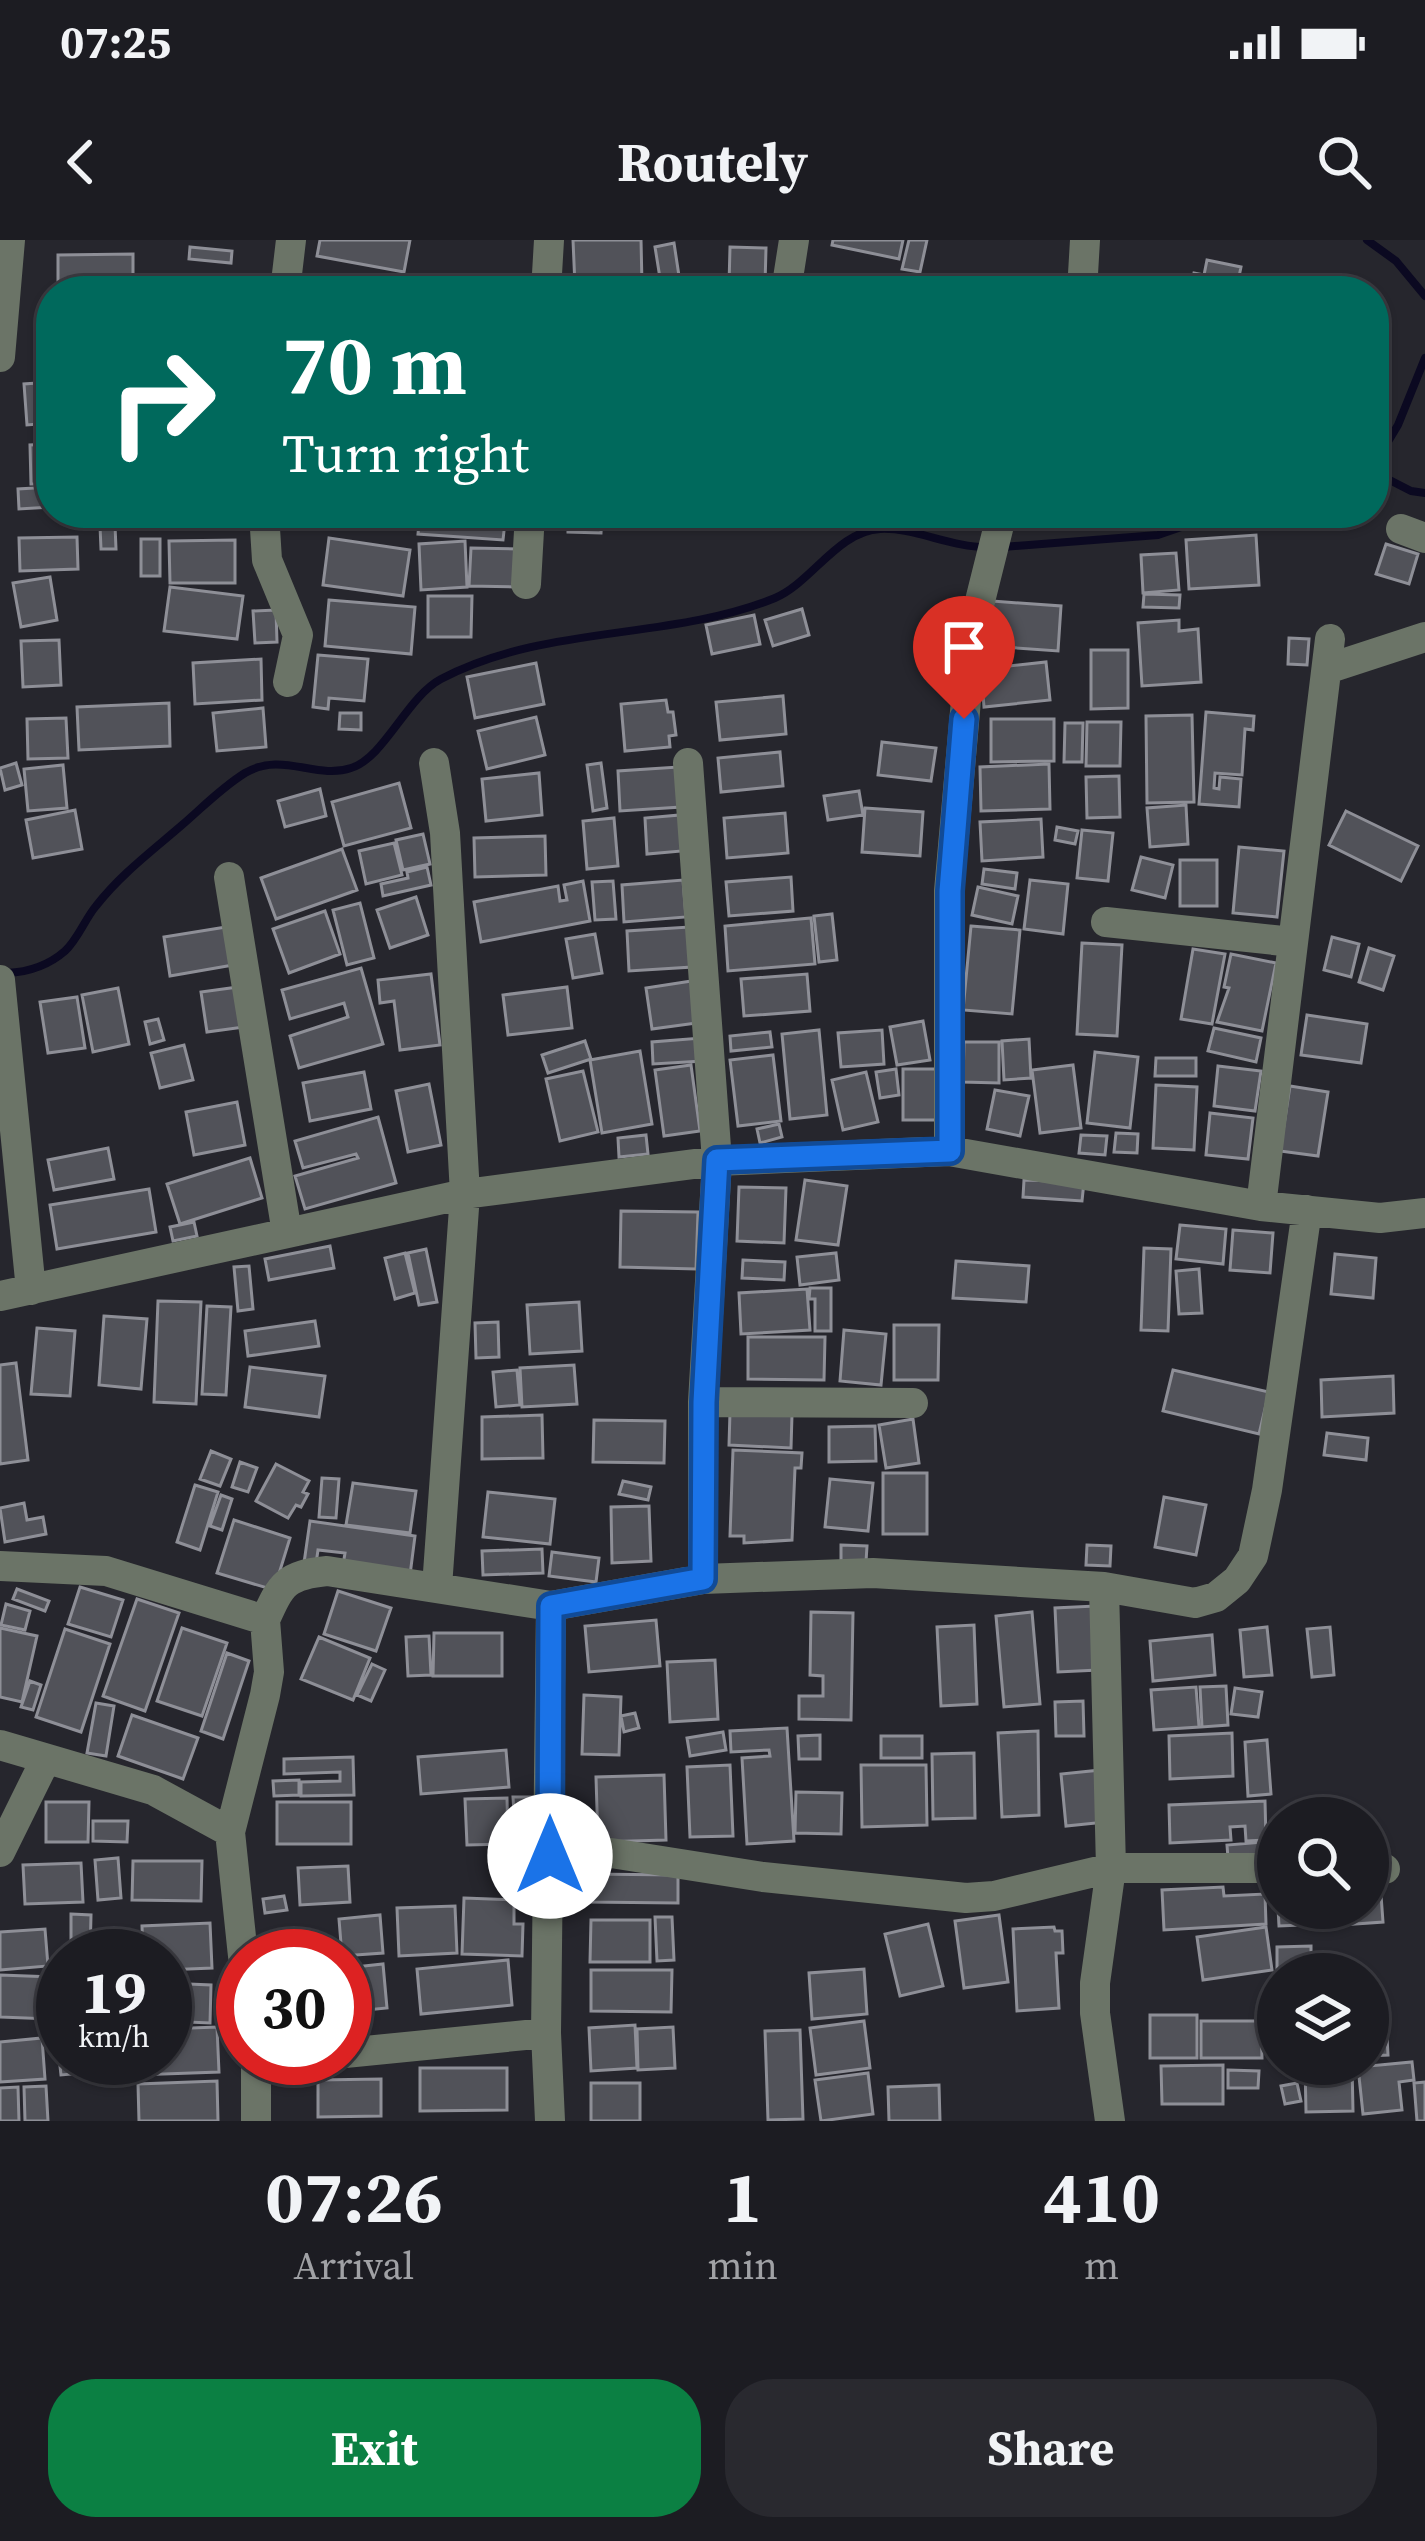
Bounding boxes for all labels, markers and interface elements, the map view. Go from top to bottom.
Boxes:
text: 07:25 [60,11,171,73]
text: Routely [617,125,808,199]
icon: back [48,129,114,195]
icon: search [1311,129,1377,195]
text: 70 m [282,307,467,422]
icon: right [84,324,240,480]
text: Turn right [282,416,529,490]
pin [913,596,1015,719]
icon: arrive [931,614,997,680]
position arrow [487,1793,613,1919]
map controls [1257,1797,1389,2085]
button: search [1257,1797,1389,1929]
speed limit sign: 30 [216,1929,372,2085]
text: 19 [81,1951,147,2033]
button: layers [1257,1953,1389,2085]
text: km/h [78,2016,150,2057]
text: 07:26 [265,2147,443,2246]
text: 1 [723,2147,762,2246]
text: 410 [1043,2147,1160,2246]
text: Arrival [294,2239,414,2292]
text: min [708,2239,778,2292]
text: m [1084,2239,1119,2292]
button: Exit [48,2379,701,2517]
button: Share [725,2379,1377,2517]

